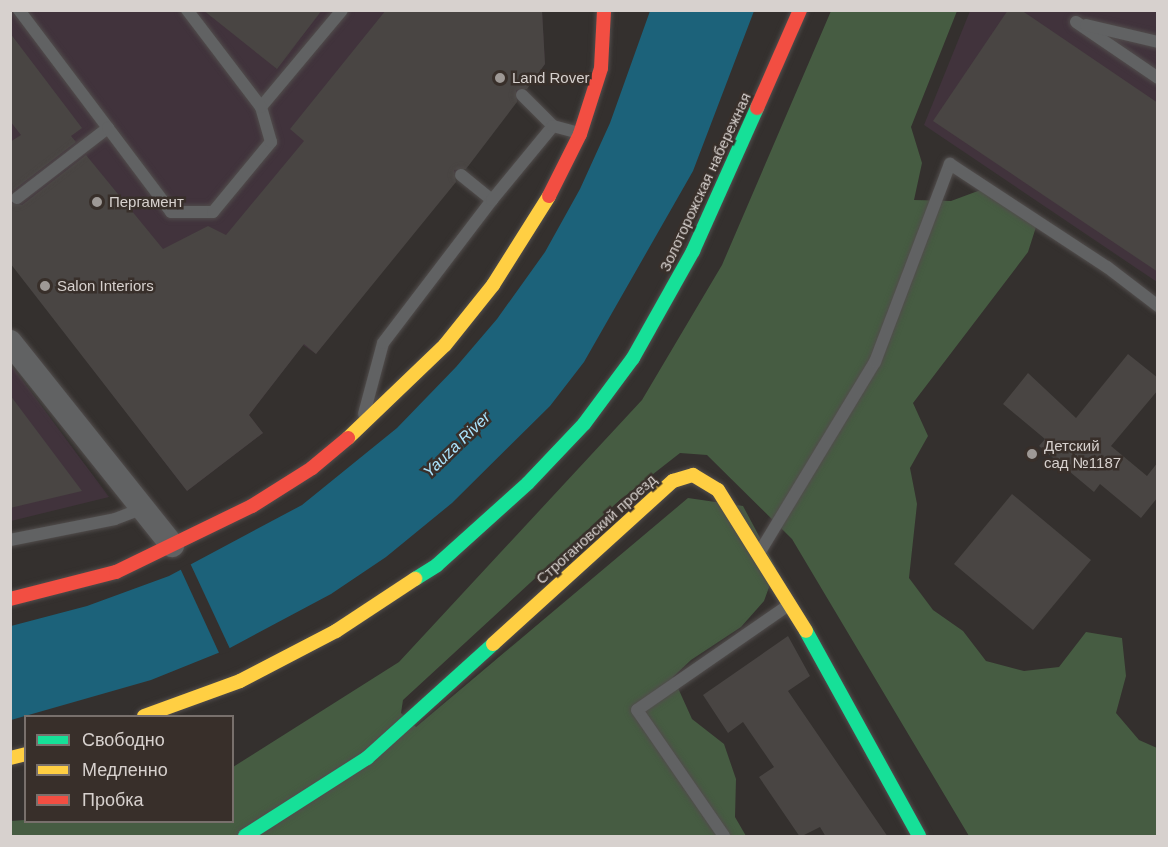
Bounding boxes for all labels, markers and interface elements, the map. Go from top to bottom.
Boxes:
place label: Land Rover [512,69,590,87]
marker: Land Rover [493,71,507,85]
street label: Золоторожская набережная [656,90,754,274]
place label: Пергамент [109,193,184,211]
marker: Пергамент [90,195,104,209]
place label: Salon Interiors [57,277,154,295]
marker: Salon Interiors [38,279,52,293]
water label: Yauza River [419,408,495,482]
place label: Детский сад №1187 [1044,436,1121,471]
marker: Детский сад №1187 [1025,447,1039,461]
street label: Строгановский проезд [532,470,660,588]
legend [24,715,234,823]
text: Свободно [82,730,165,750]
text: Медленно [82,760,168,780]
text: Пробка [82,790,144,810]

